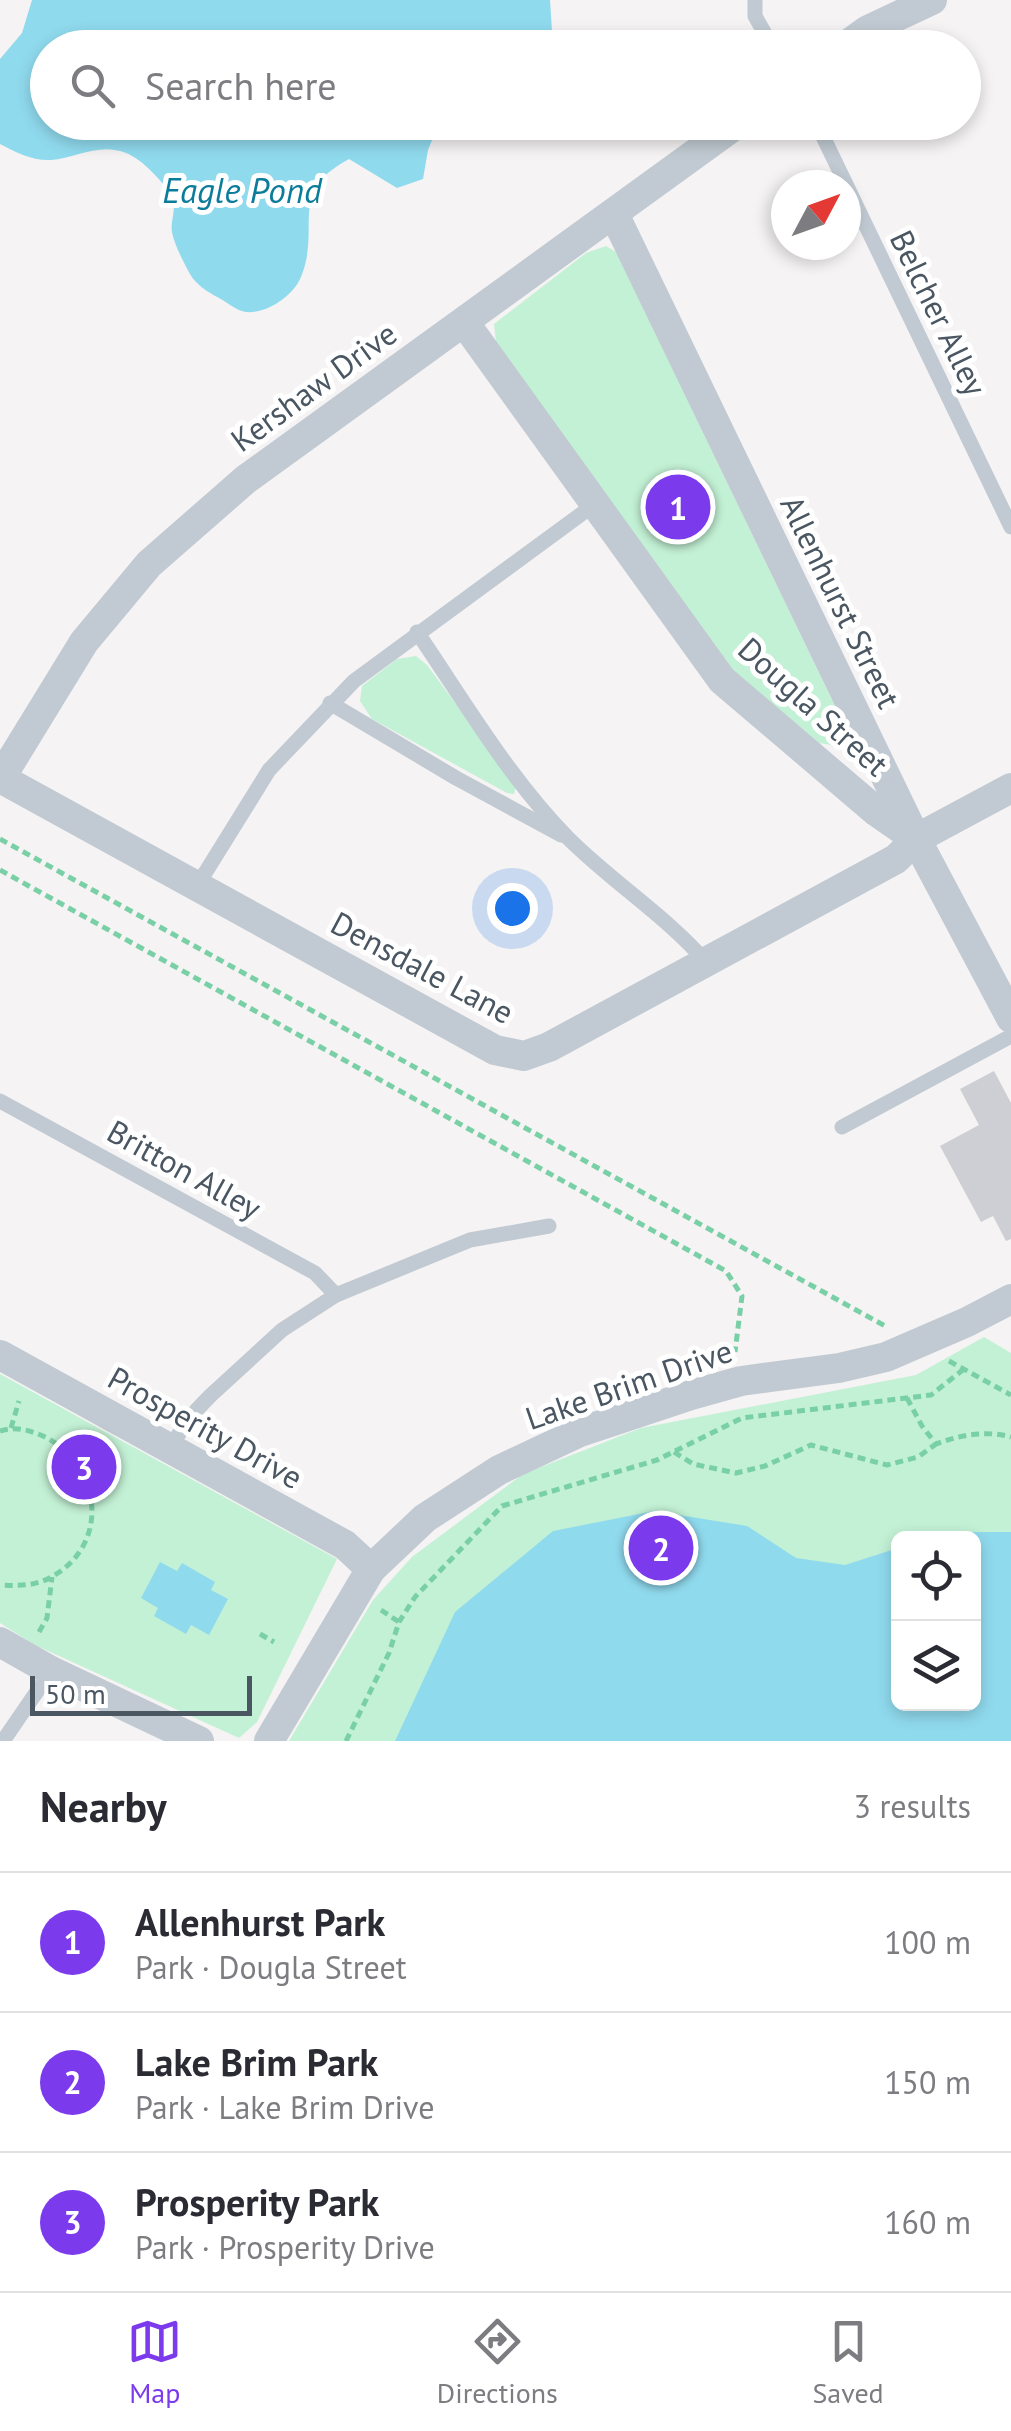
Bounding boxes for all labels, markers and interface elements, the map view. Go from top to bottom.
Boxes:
search box [30,30,981,140]
icon: search [65,58,120,113]
text: Search here [145,61,337,110]
water label: Eagle Pond [162,167,323,213]
north arrow [771,170,861,260]
street label: Belcher Alley [881,223,997,402]
street label: Kershaw Drive [222,312,405,460]
pin: 1 [646,470,710,544]
street label: Allenhurst Street [771,488,911,715]
street label: Dougla Street [730,628,898,785]
your location [487,883,538,934]
street label: Densdale Lane [324,901,521,1033]
street label: Britton Alley [100,1110,269,1229]
street label: Lake Brim Drive [520,1329,738,1439]
street label: Prosperity Drive [101,1356,310,1498]
pin: 3 [52,1430,116,1504]
pin: 2 [628,1510,694,1586]
map controls [891,1531,981,1711]
button: locate [891,1531,981,1621]
button: layers [891,1621,981,1711]
scale bar [30,1671,252,1716]
text: 50 m [45,1675,106,1712]
text: Nearby [40,1779,167,1834]
text: 3 results [853,1785,971,1827]
text: Allenhurst Park [135,1897,385,1946]
text: 1 [63,1921,82,1963]
text: 100 m [884,1921,971,1963]
text: Park · Dougla Street [135,1946,407,1988]
text: Lake Brim Park [135,2037,378,2086]
text: 2 [63,2061,82,2103]
text: 150 m [884,2061,971,2103]
text: Park · Lake Brim Drive [135,2086,434,2128]
text: Prosperity Park [135,2177,379,2226]
text: 3 [63,2201,82,2243]
text: 160 m [884,2201,971,2243]
text: Park · Prosperity Drive [135,2226,435,2268]
tab: Map [127,2314,182,2411]
tab: Directions [437,2314,558,2411]
tab: Saved [812,2314,884,2411]

